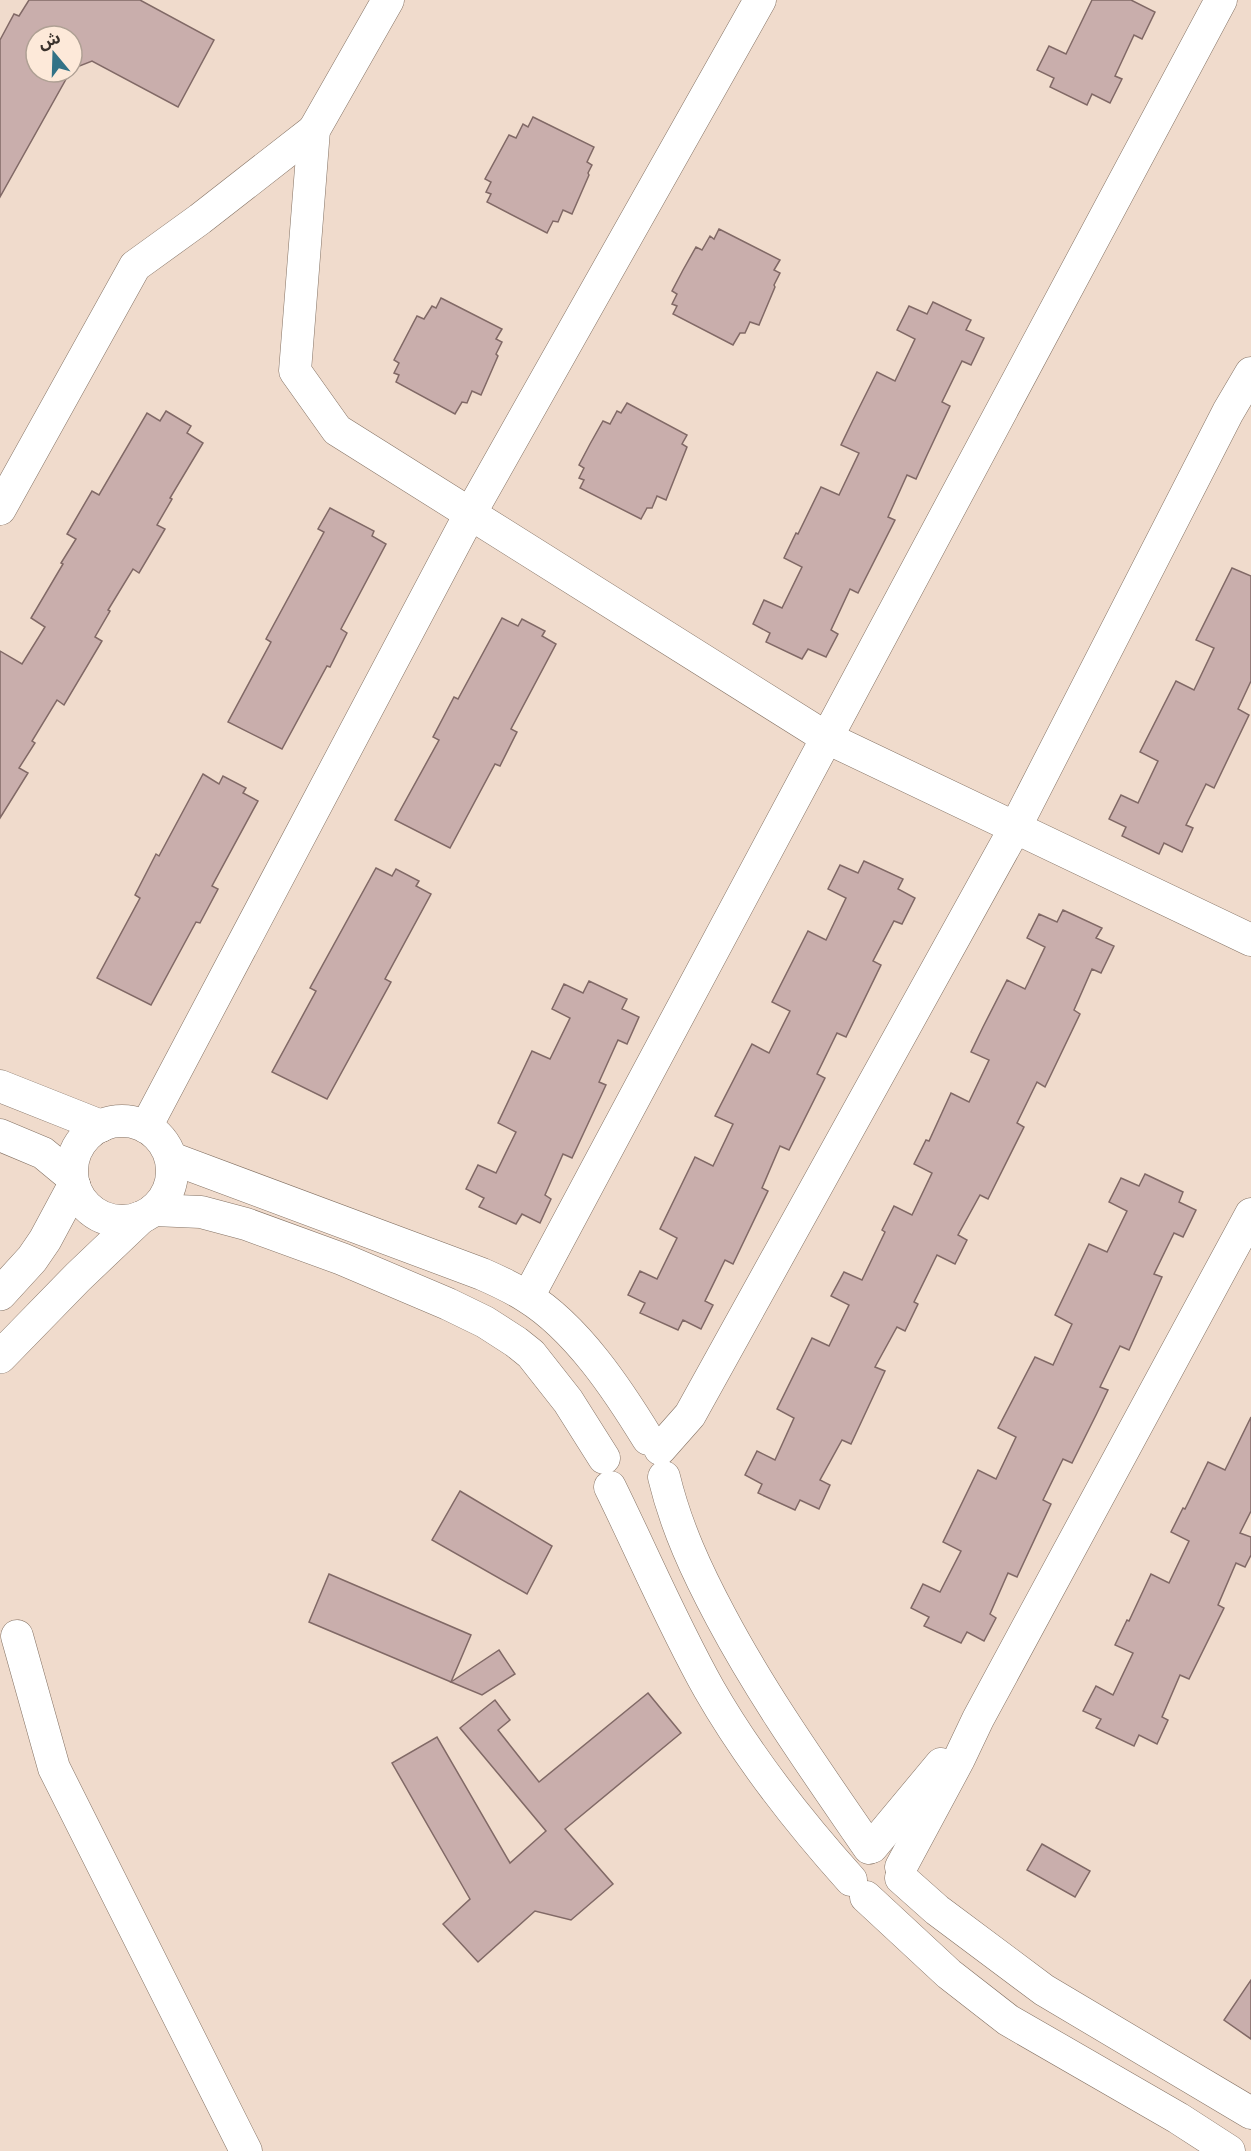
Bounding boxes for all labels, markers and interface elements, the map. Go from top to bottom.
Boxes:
north arrow [24,24,84,84]
text: ش [36,28,63,53]

